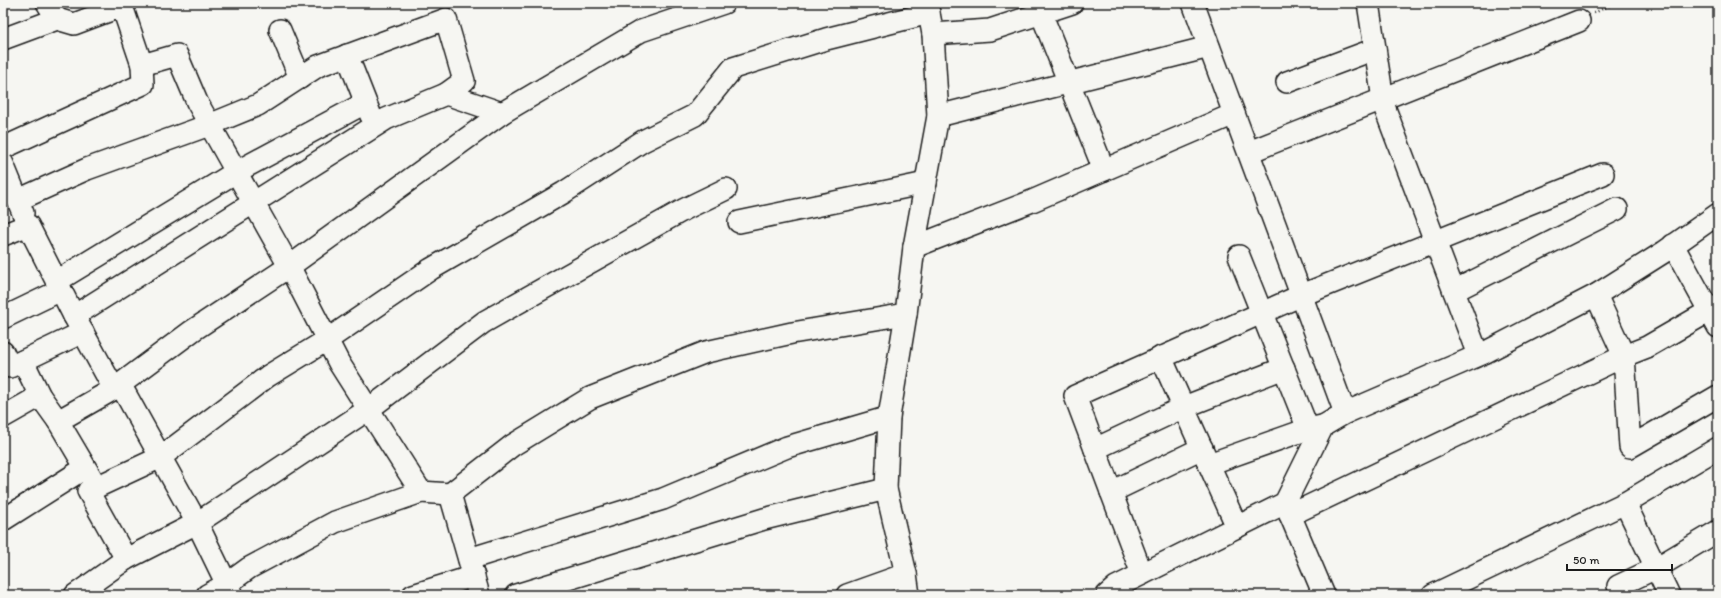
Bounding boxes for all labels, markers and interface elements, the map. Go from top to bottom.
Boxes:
scale bar [1567,546,1672,572]
text: 50 m [1573,553,1599,567]

